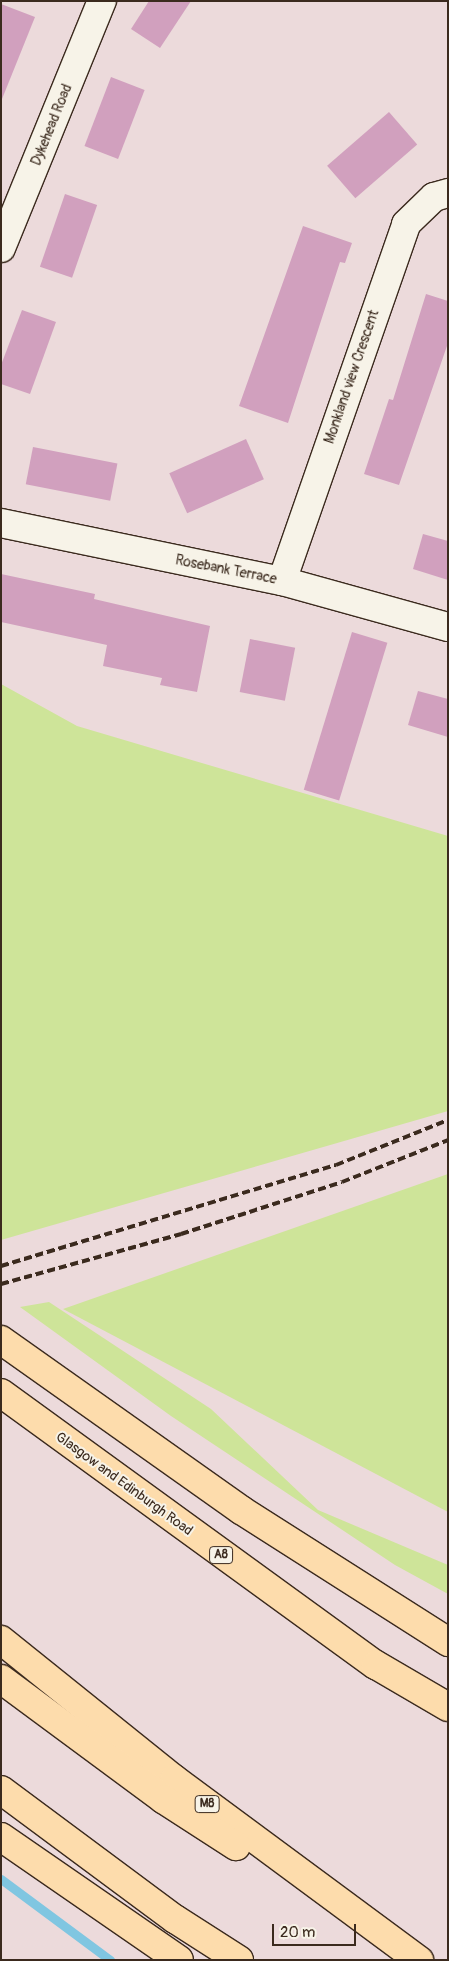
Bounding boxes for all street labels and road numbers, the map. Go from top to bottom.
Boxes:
street label: Dykehead Road [28,82,76,168]
street label: Monkland view Crescent [321,308,383,446]
street label: Rosebank Terrace [174,552,278,588]
street label: Glasgow and Edinburgh Road [52,1429,196,1539]
road number: A8 [208,1546,234,1564]
road number: M8 [194,1795,220,1814]

